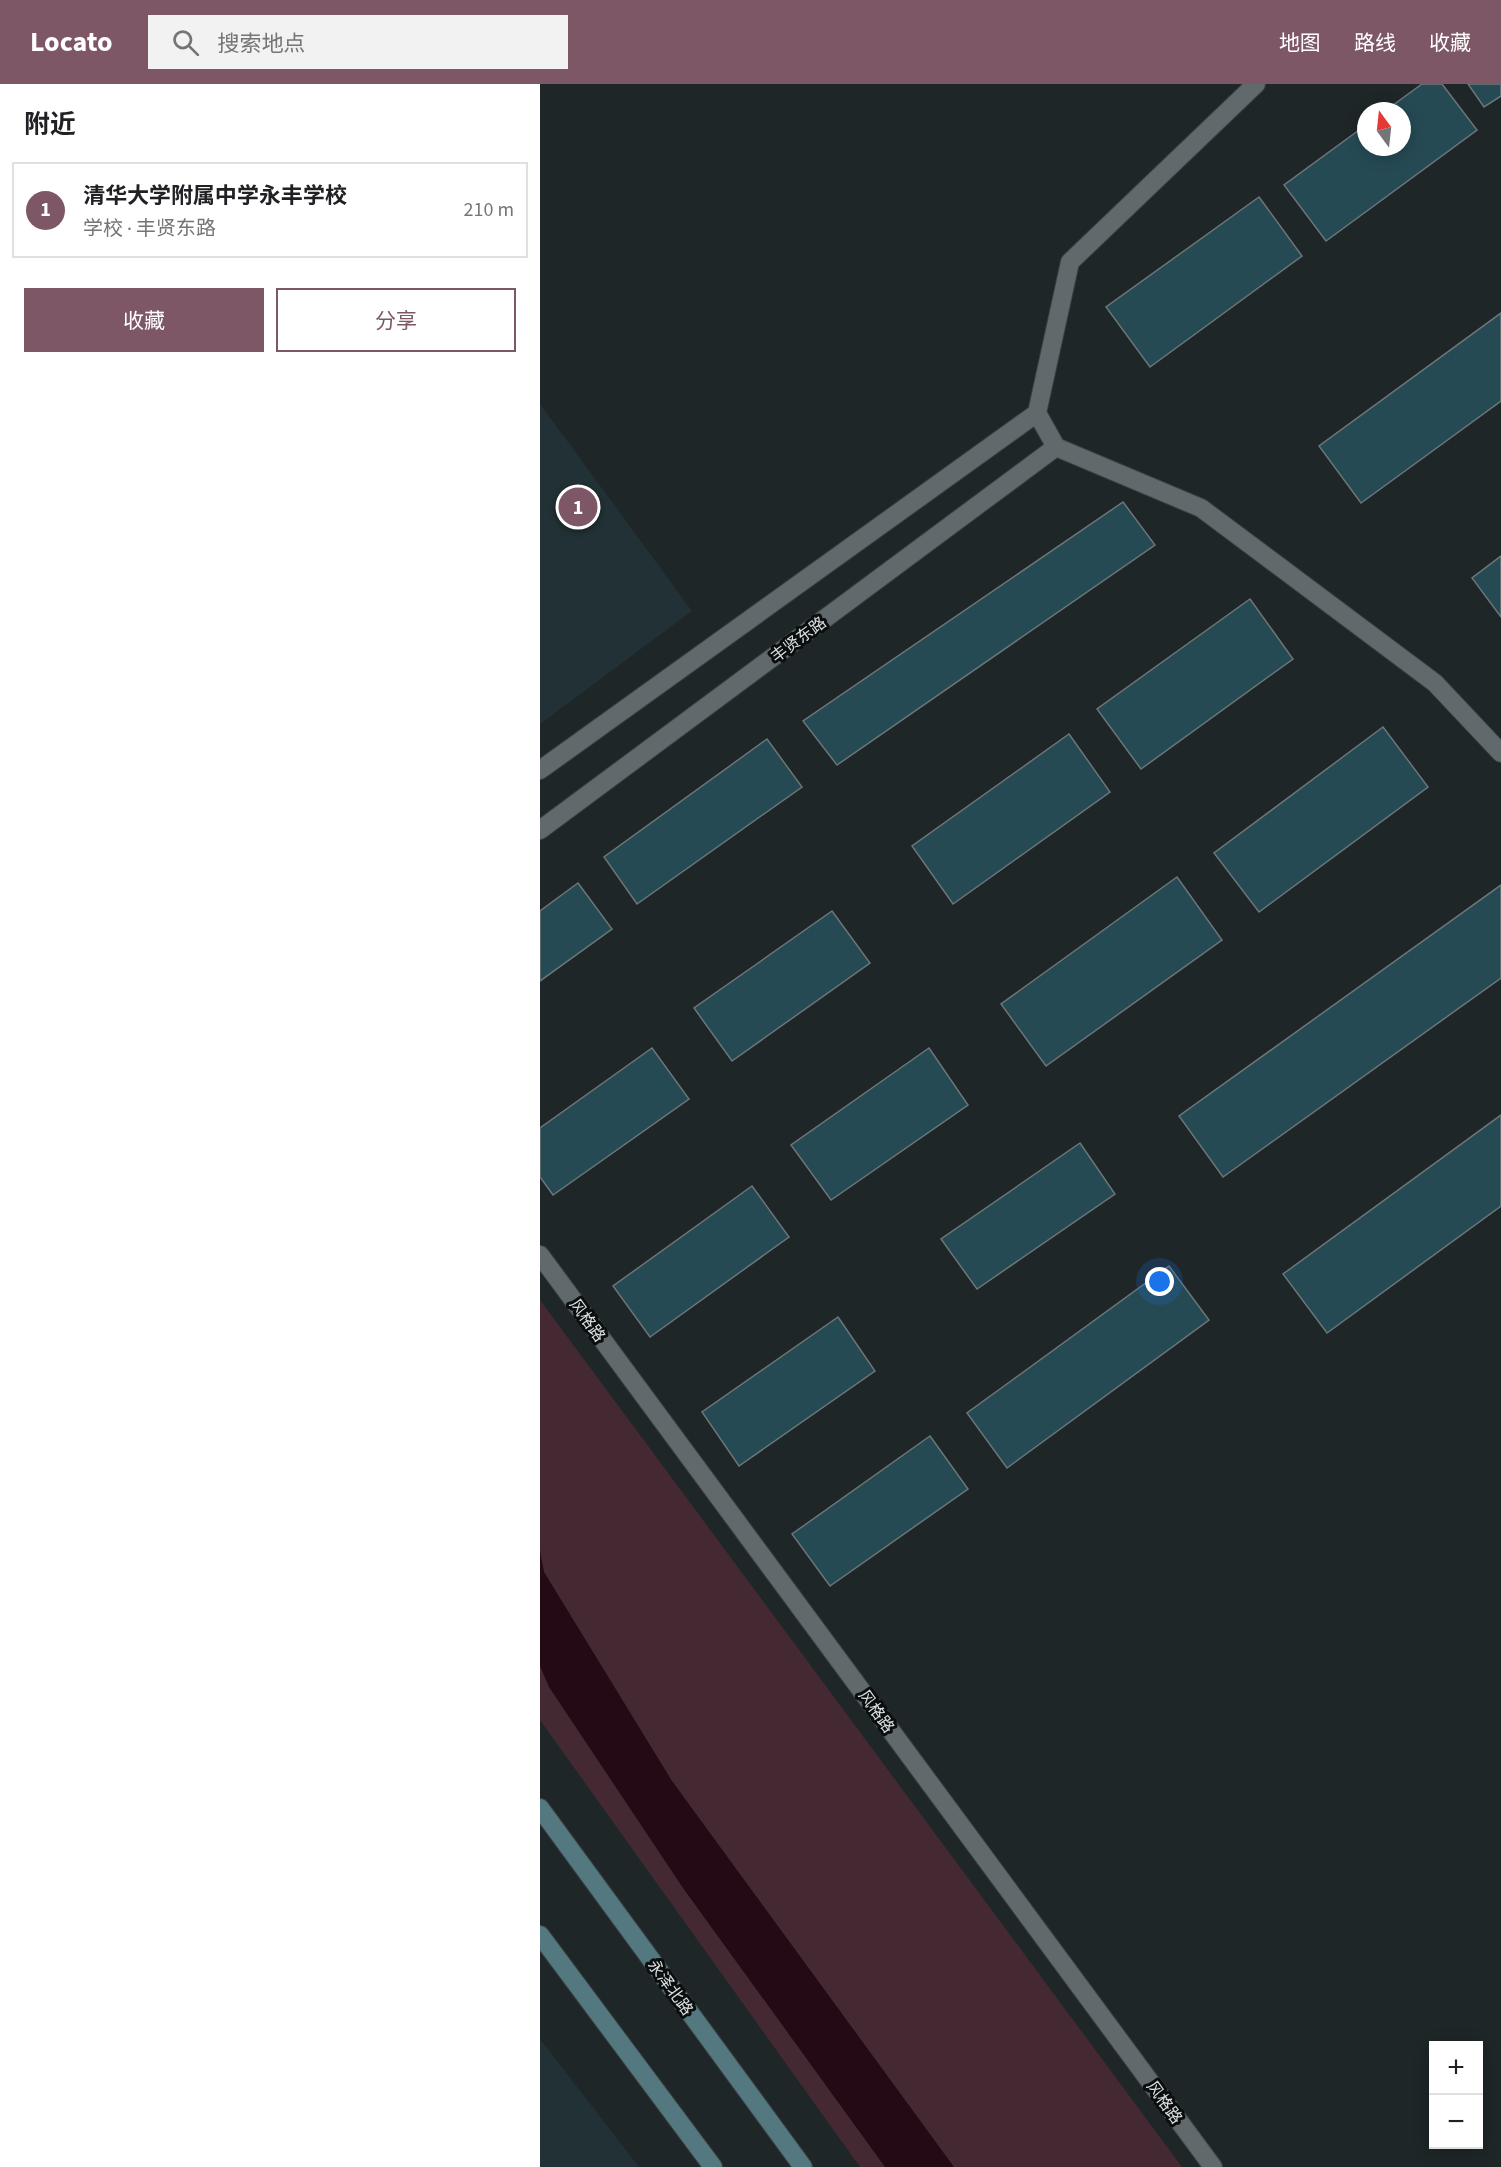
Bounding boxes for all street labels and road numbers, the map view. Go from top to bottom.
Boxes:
street label: 丰贤东路 [766,612,831,668]
street label: 风格路 [564,1295,610,1346]
street label: 风格路 [853,1686,899,1737]
street label: 永泽北路 [642,1955,698,2020]
street label: 风格路 [1141,2077,1187,2128]

